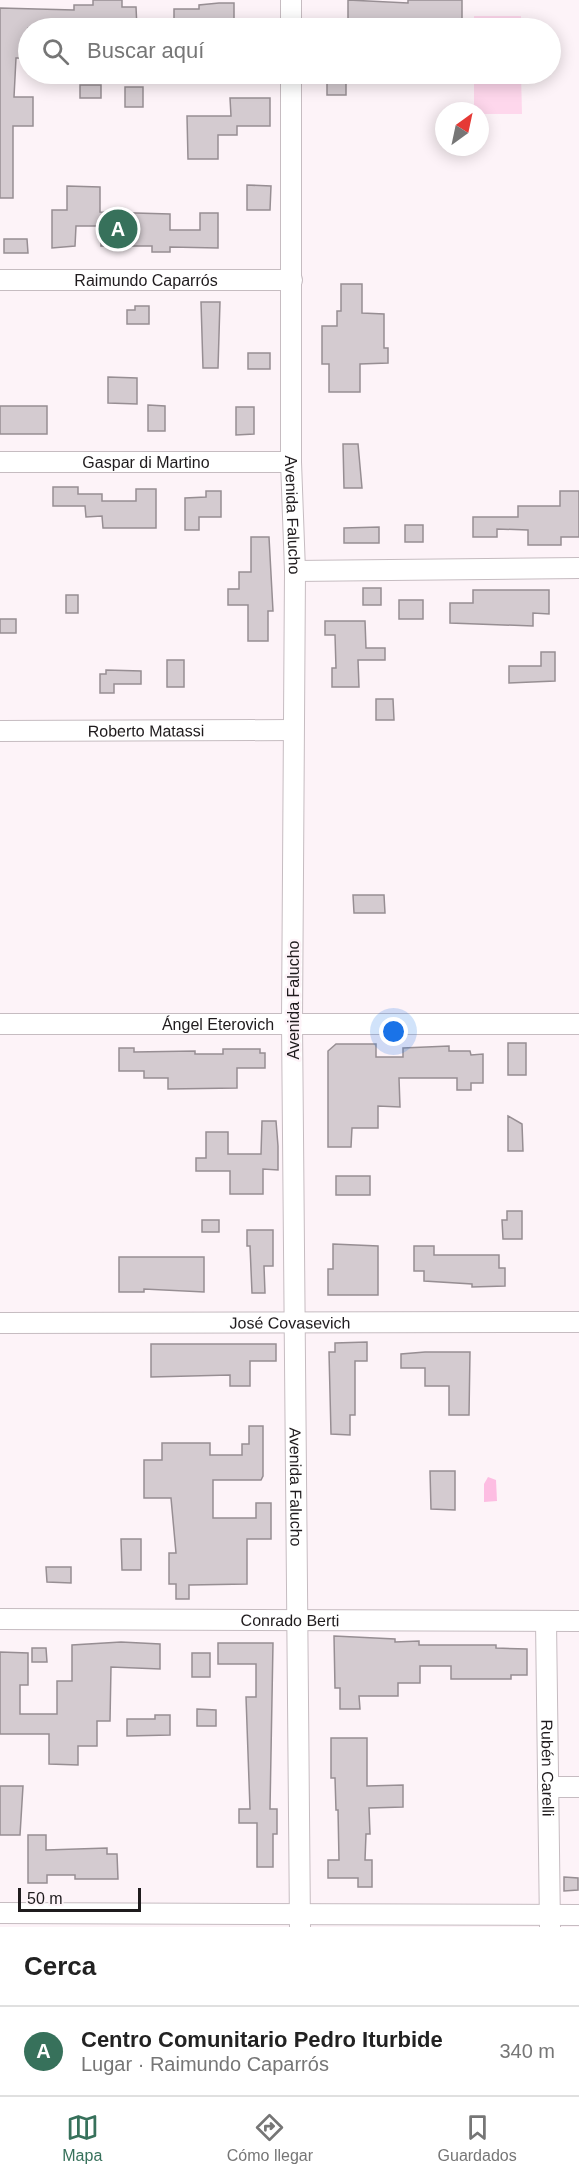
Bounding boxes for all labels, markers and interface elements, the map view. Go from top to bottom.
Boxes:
search box [18,18,561,84]
icon: search [39,35,72,68]
text: Buscar aquí [87,38,204,63]
north arrow [435,102,489,156]
pin: A [98,206,138,252]
street label: Raimundo Caparrós [74,272,218,289]
street label: Gaspar di Martino [82,454,210,471]
street label: Avenida Falucho [282,456,303,575]
street label: Roberto Matassi [88,722,204,740]
street label: Avenida Falucho [285,940,302,1059]
street label: Ángel Eterovich [162,1015,274,1033]
your location [379,1017,408,1046]
street label: José Covasevich [229,1314,351,1332]
street label: Avenida Falucho [287,1427,305,1547]
street label: Conrado Berti [241,1612,339,1629]
street label: Rubén Carelli [538,1719,557,1817]
scale bar [18,1885,141,1912]
text: 50 m [27,1890,63,1907]
text: Cerca [24,1951,96,1981]
text: Centro Comunitario Pedro Iturbide [81,2027,443,2052]
text: A [36,2040,51,2062]
text: 340 m [499,2040,555,2062]
text: Lugar · Raimundo Caparrós [81,2053,329,2075]
tab: Mapa [62,2111,102,2165]
tab: Cómo llegar [227,2111,313,2165]
tab: Guardados [438,2111,517,2165]

